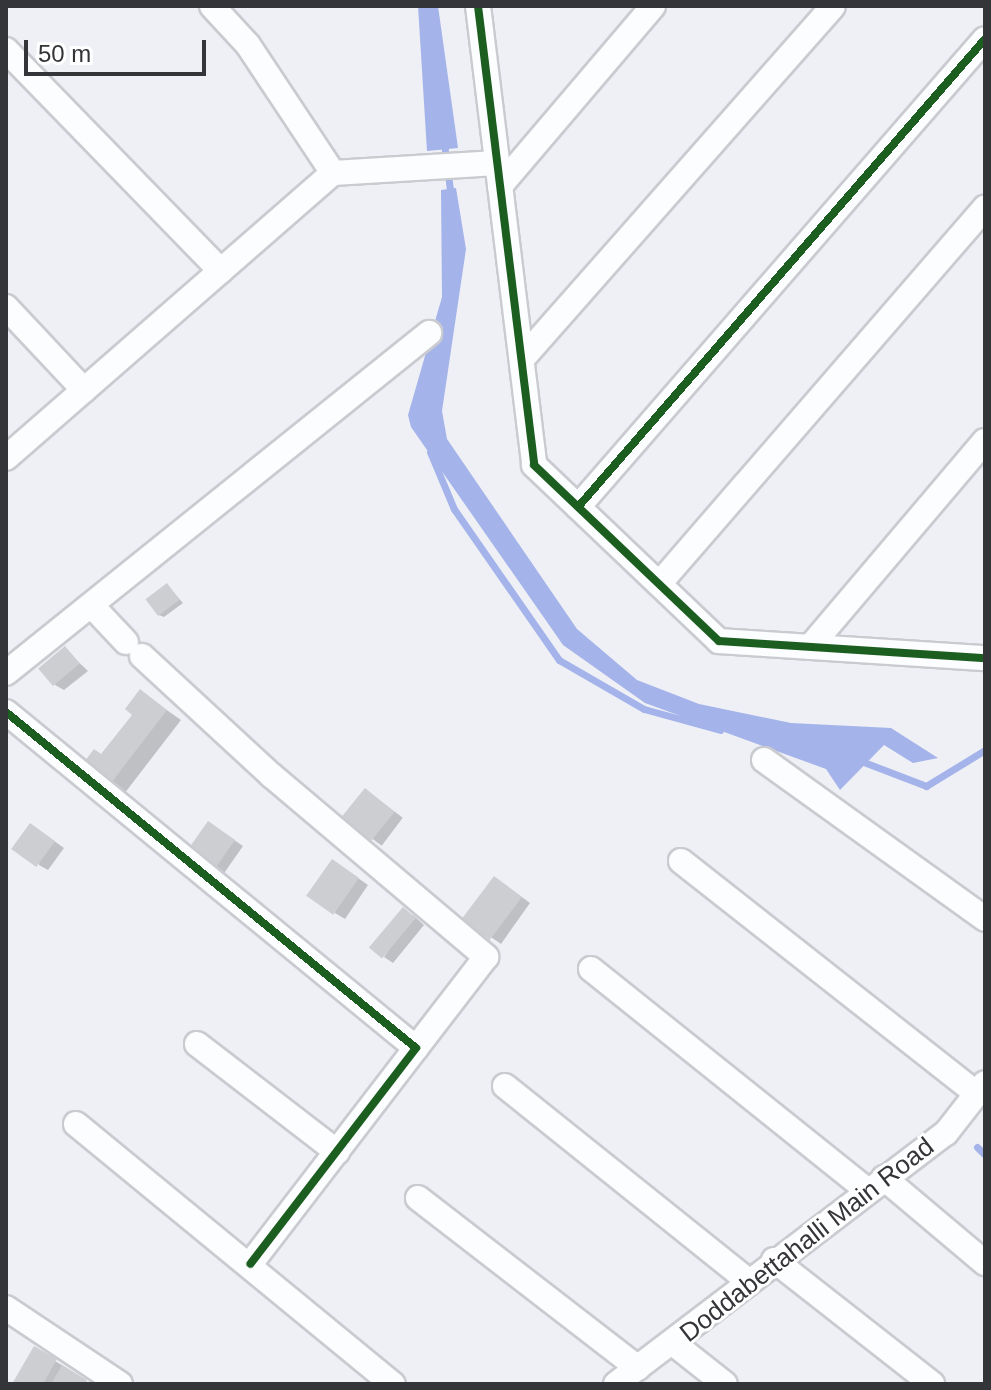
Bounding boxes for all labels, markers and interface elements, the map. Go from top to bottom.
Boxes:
scale bar [28,24,210,74]
text: 50 m [38,40,91,67]
street label: Doddabettahalli Main Road [674,1131,940,1349]

